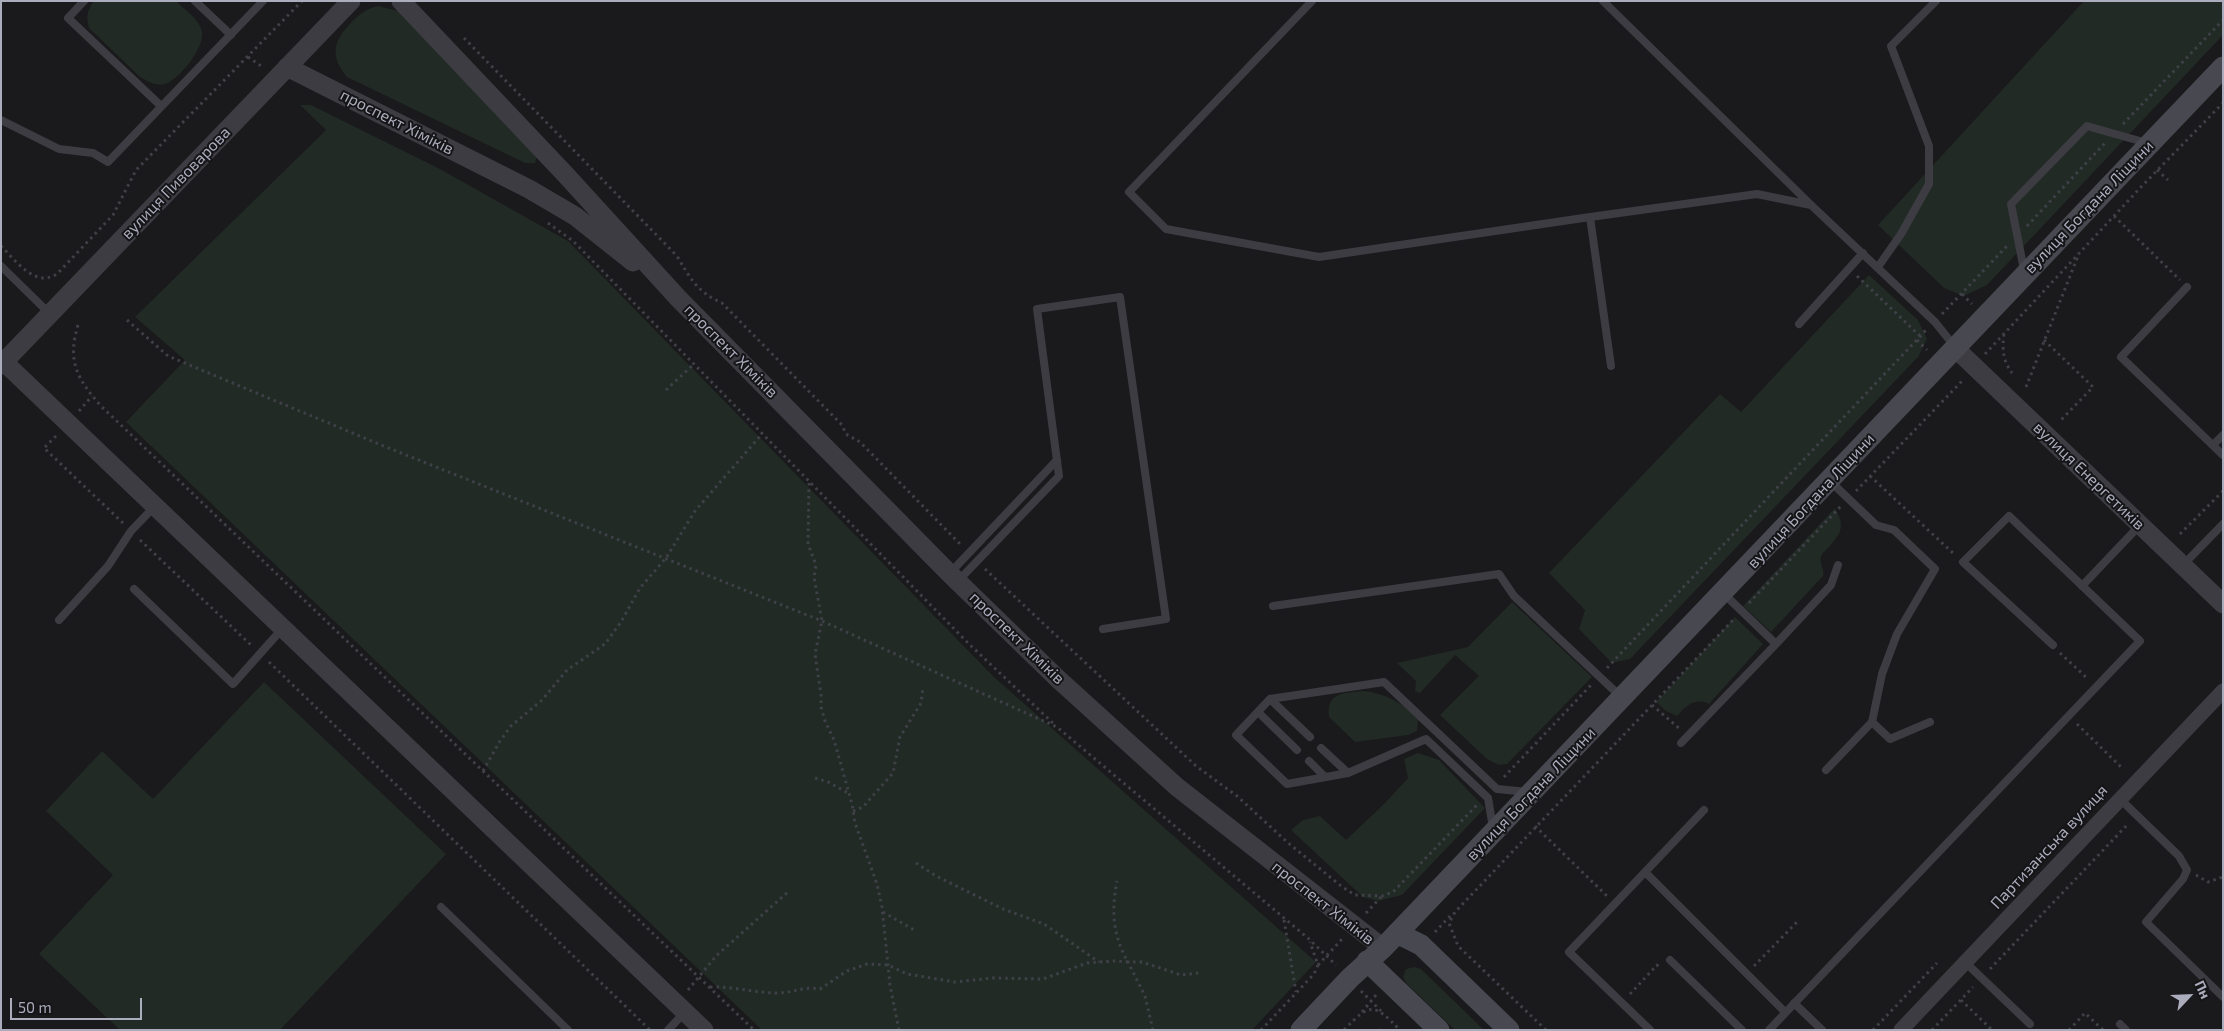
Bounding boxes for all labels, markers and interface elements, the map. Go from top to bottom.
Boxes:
street label: проспект Хіміків [337,85,457,159]
street label: вулиця Пивоварова [117,123,235,243]
street label: вулиця Богдана Ліщини [2020,136,2158,278]
street label: проспект Хіміків [680,300,782,402]
street label: вулиця Енергетиків [2029,418,2149,534]
street label: вулиця Богдана Ліщини [1743,430,1879,572]
street label: проспект Хіміків [966,588,1068,688]
street label: вулиця Богдана Ліщини [1462,723,1600,865]
street label: Партизанська вулиця [1987,781,2111,913]
street label: проспект Хіміків [1268,857,1378,949]
north arrow [2164,971,2214,1021]
text: Пн [2192,978,2215,1001]
scale bar [12,988,145,1020]
text: 50 m [18,998,52,1016]

